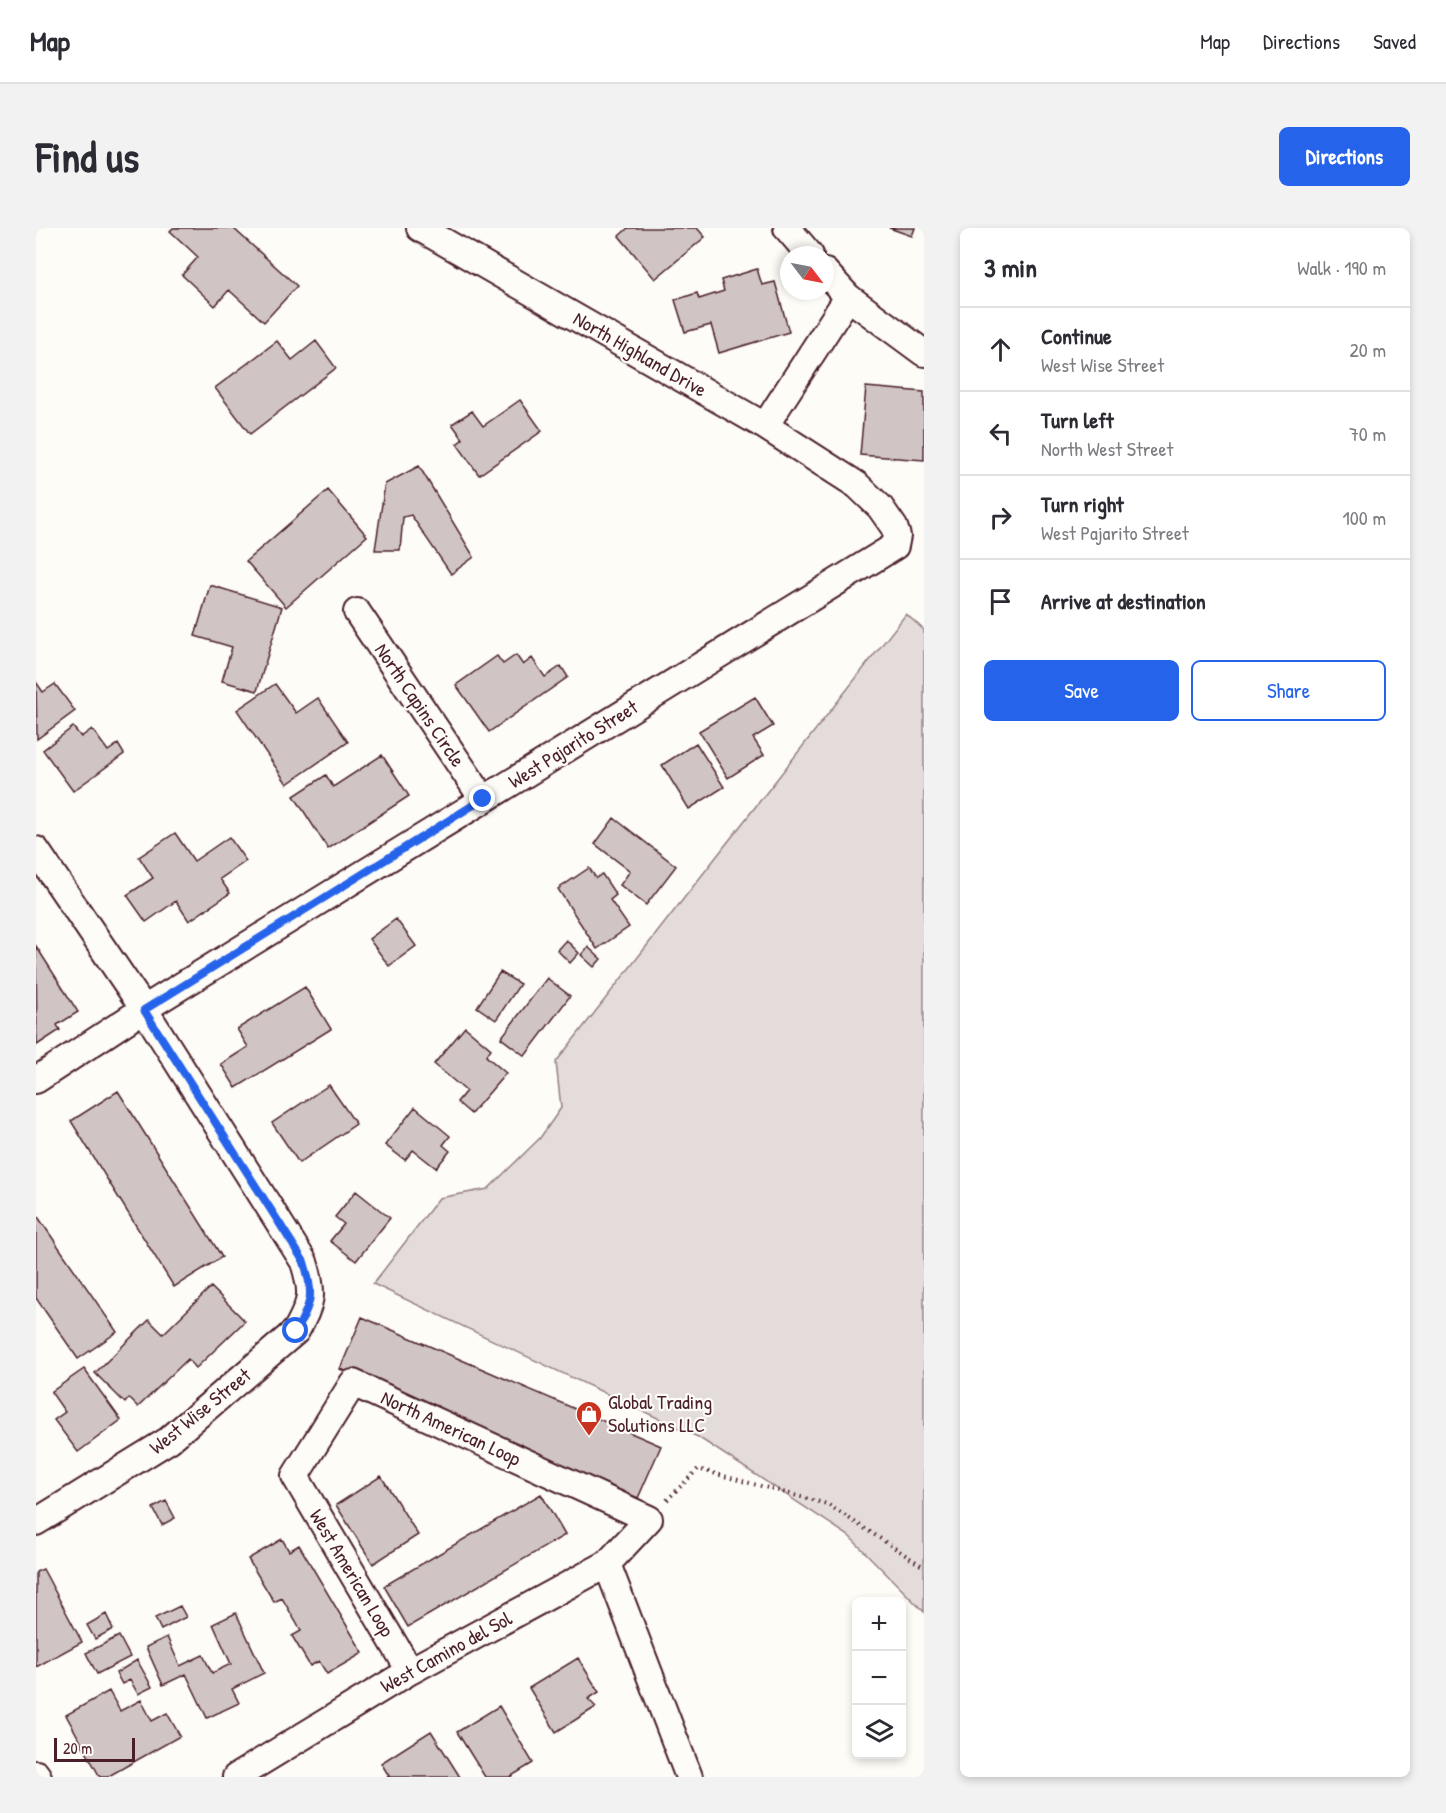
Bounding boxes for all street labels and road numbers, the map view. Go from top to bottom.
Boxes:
street label: North Highland Drive [569,304,712,403]
street label: North Capins Circle [369,638,472,772]
street label: West Pajarito Street [503,692,643,794]
street label: West Wise Street [143,1361,257,1460]
street label: North American Loop [377,1383,526,1472]
street label: West American Loop [304,1504,401,1642]
street label: West Camino del Sol [375,1604,517,1699]

